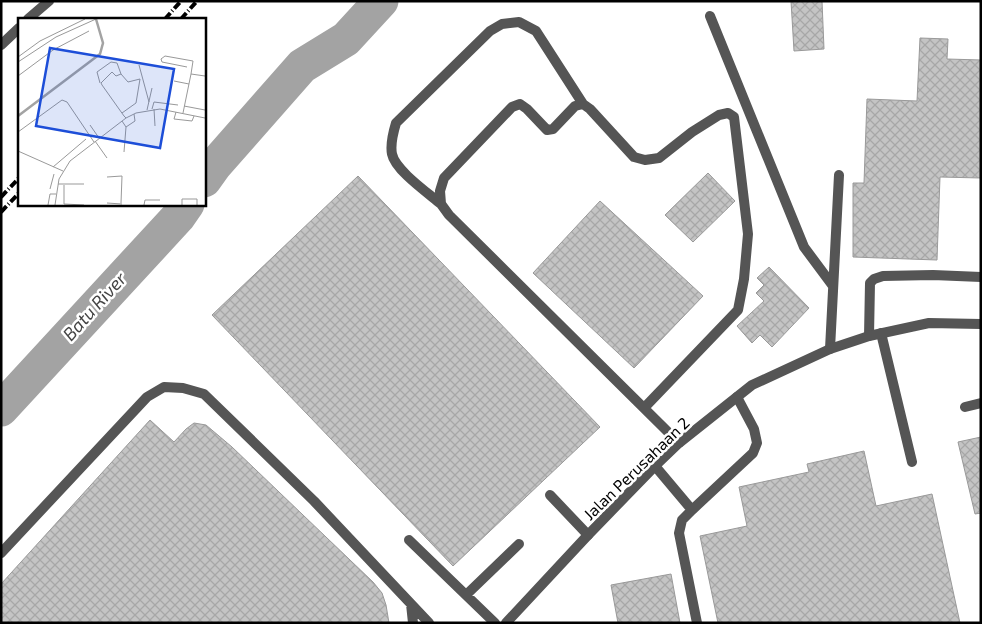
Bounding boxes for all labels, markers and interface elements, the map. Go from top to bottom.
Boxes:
inset map [18,18,205,205]
water label: Batu River [58,267,131,345]
street label: Jalan Perusahaan 2 [579,413,693,523]

